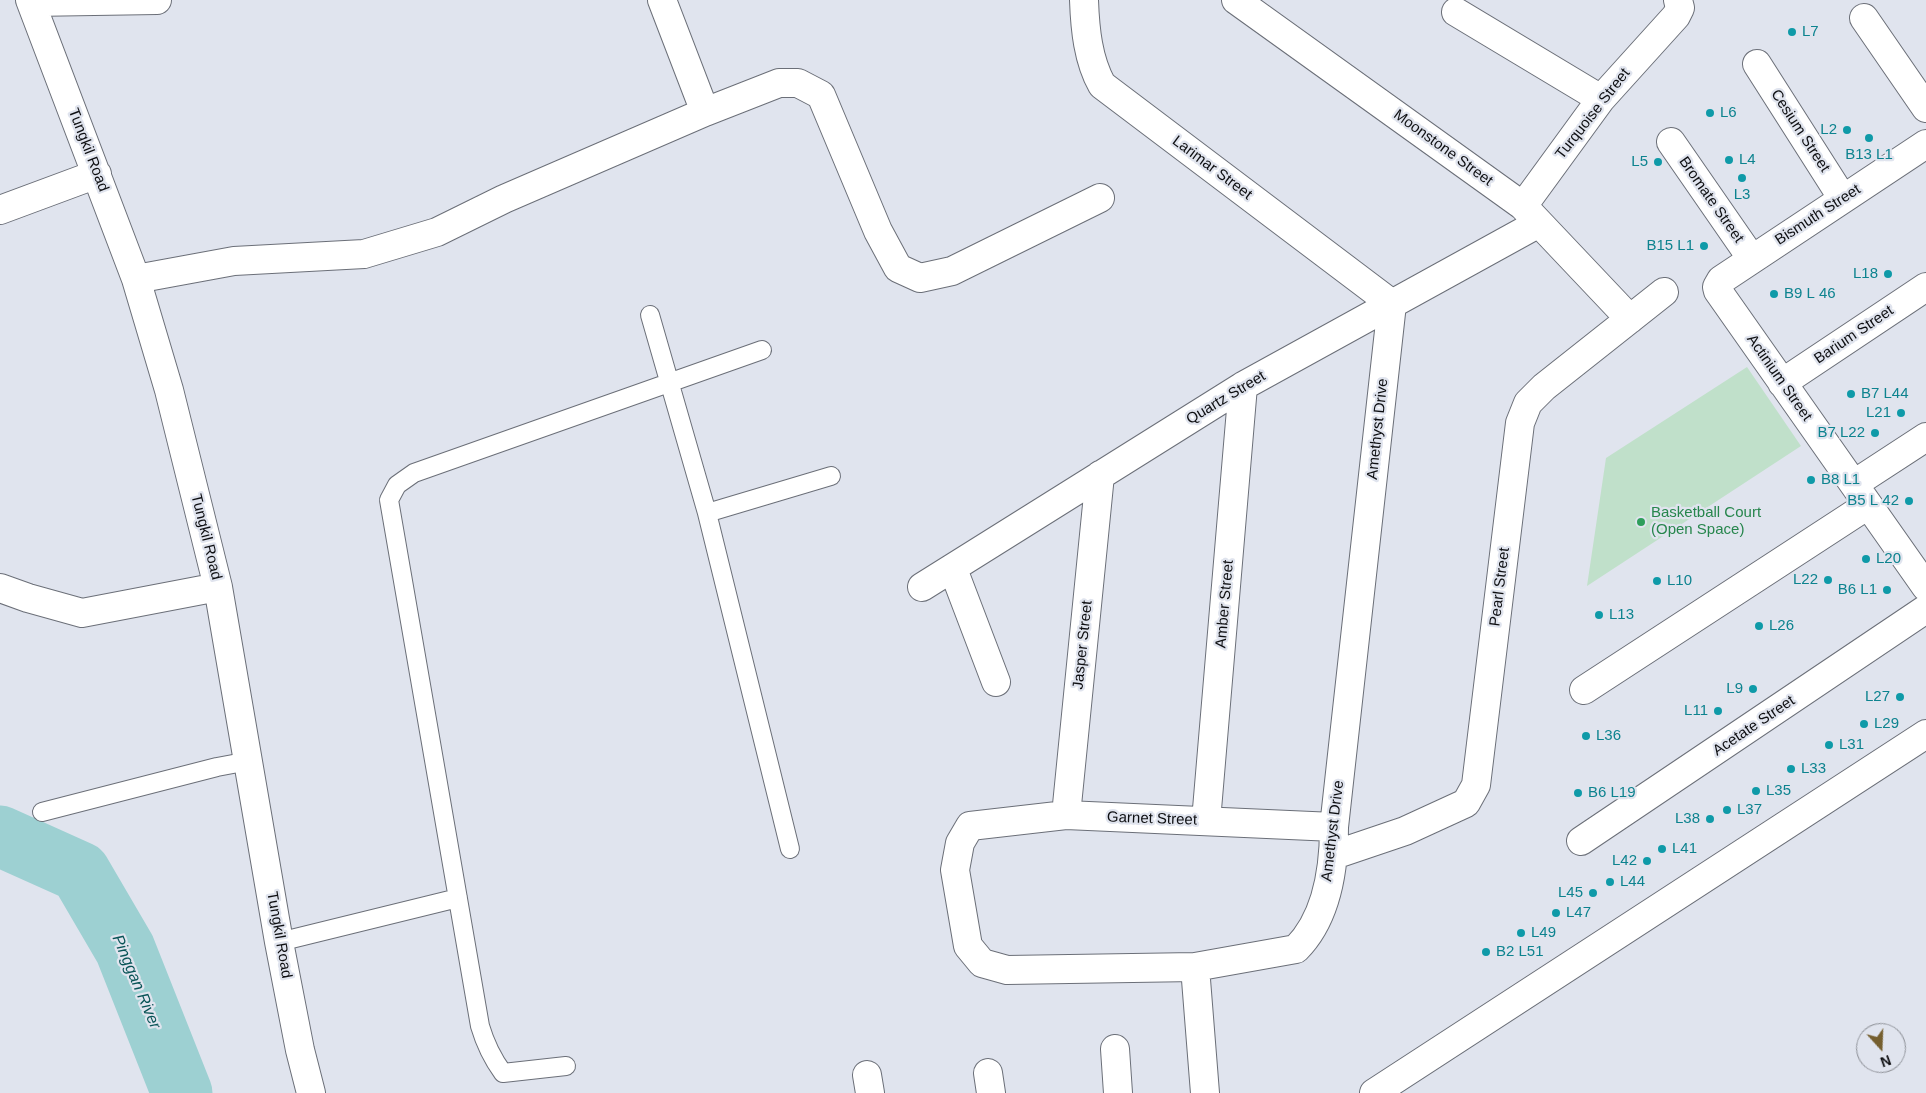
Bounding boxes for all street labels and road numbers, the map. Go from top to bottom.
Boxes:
street label: Turquoise Street [1552,65,1634,163]
street label: Cesium Street [1767,86,1833,176]
street label: Tungkil Road [64,106,112,194]
street label: Moonstone Street [1390,106,1496,190]
street label: Larimar Street [1169,132,1255,204]
street label: Bromate Street [1675,154,1747,246]
street label: Bismuth Street [1772,181,1864,249]
street label: Barium Street [1811,302,1897,368]
street label: Actinium Street [1742,331,1816,425]
street label: Quartz Street [1183,367,1269,429]
street label: Amethyst Drive [1364,377,1392,481]
street label: Tungkil Road [187,492,225,582]
street label: Pearl Street [1486,547,1514,627]
street label: Amber Street [1212,559,1238,649]
street label: Jasper Street [1069,600,1097,690]
street label: Acetate Street [1710,692,1798,760]
street label: Amethyst Drive [1318,779,1348,883]
street label: Garnet Street [1107,808,1197,830]
street label: Tungkil Road [263,890,295,980]

